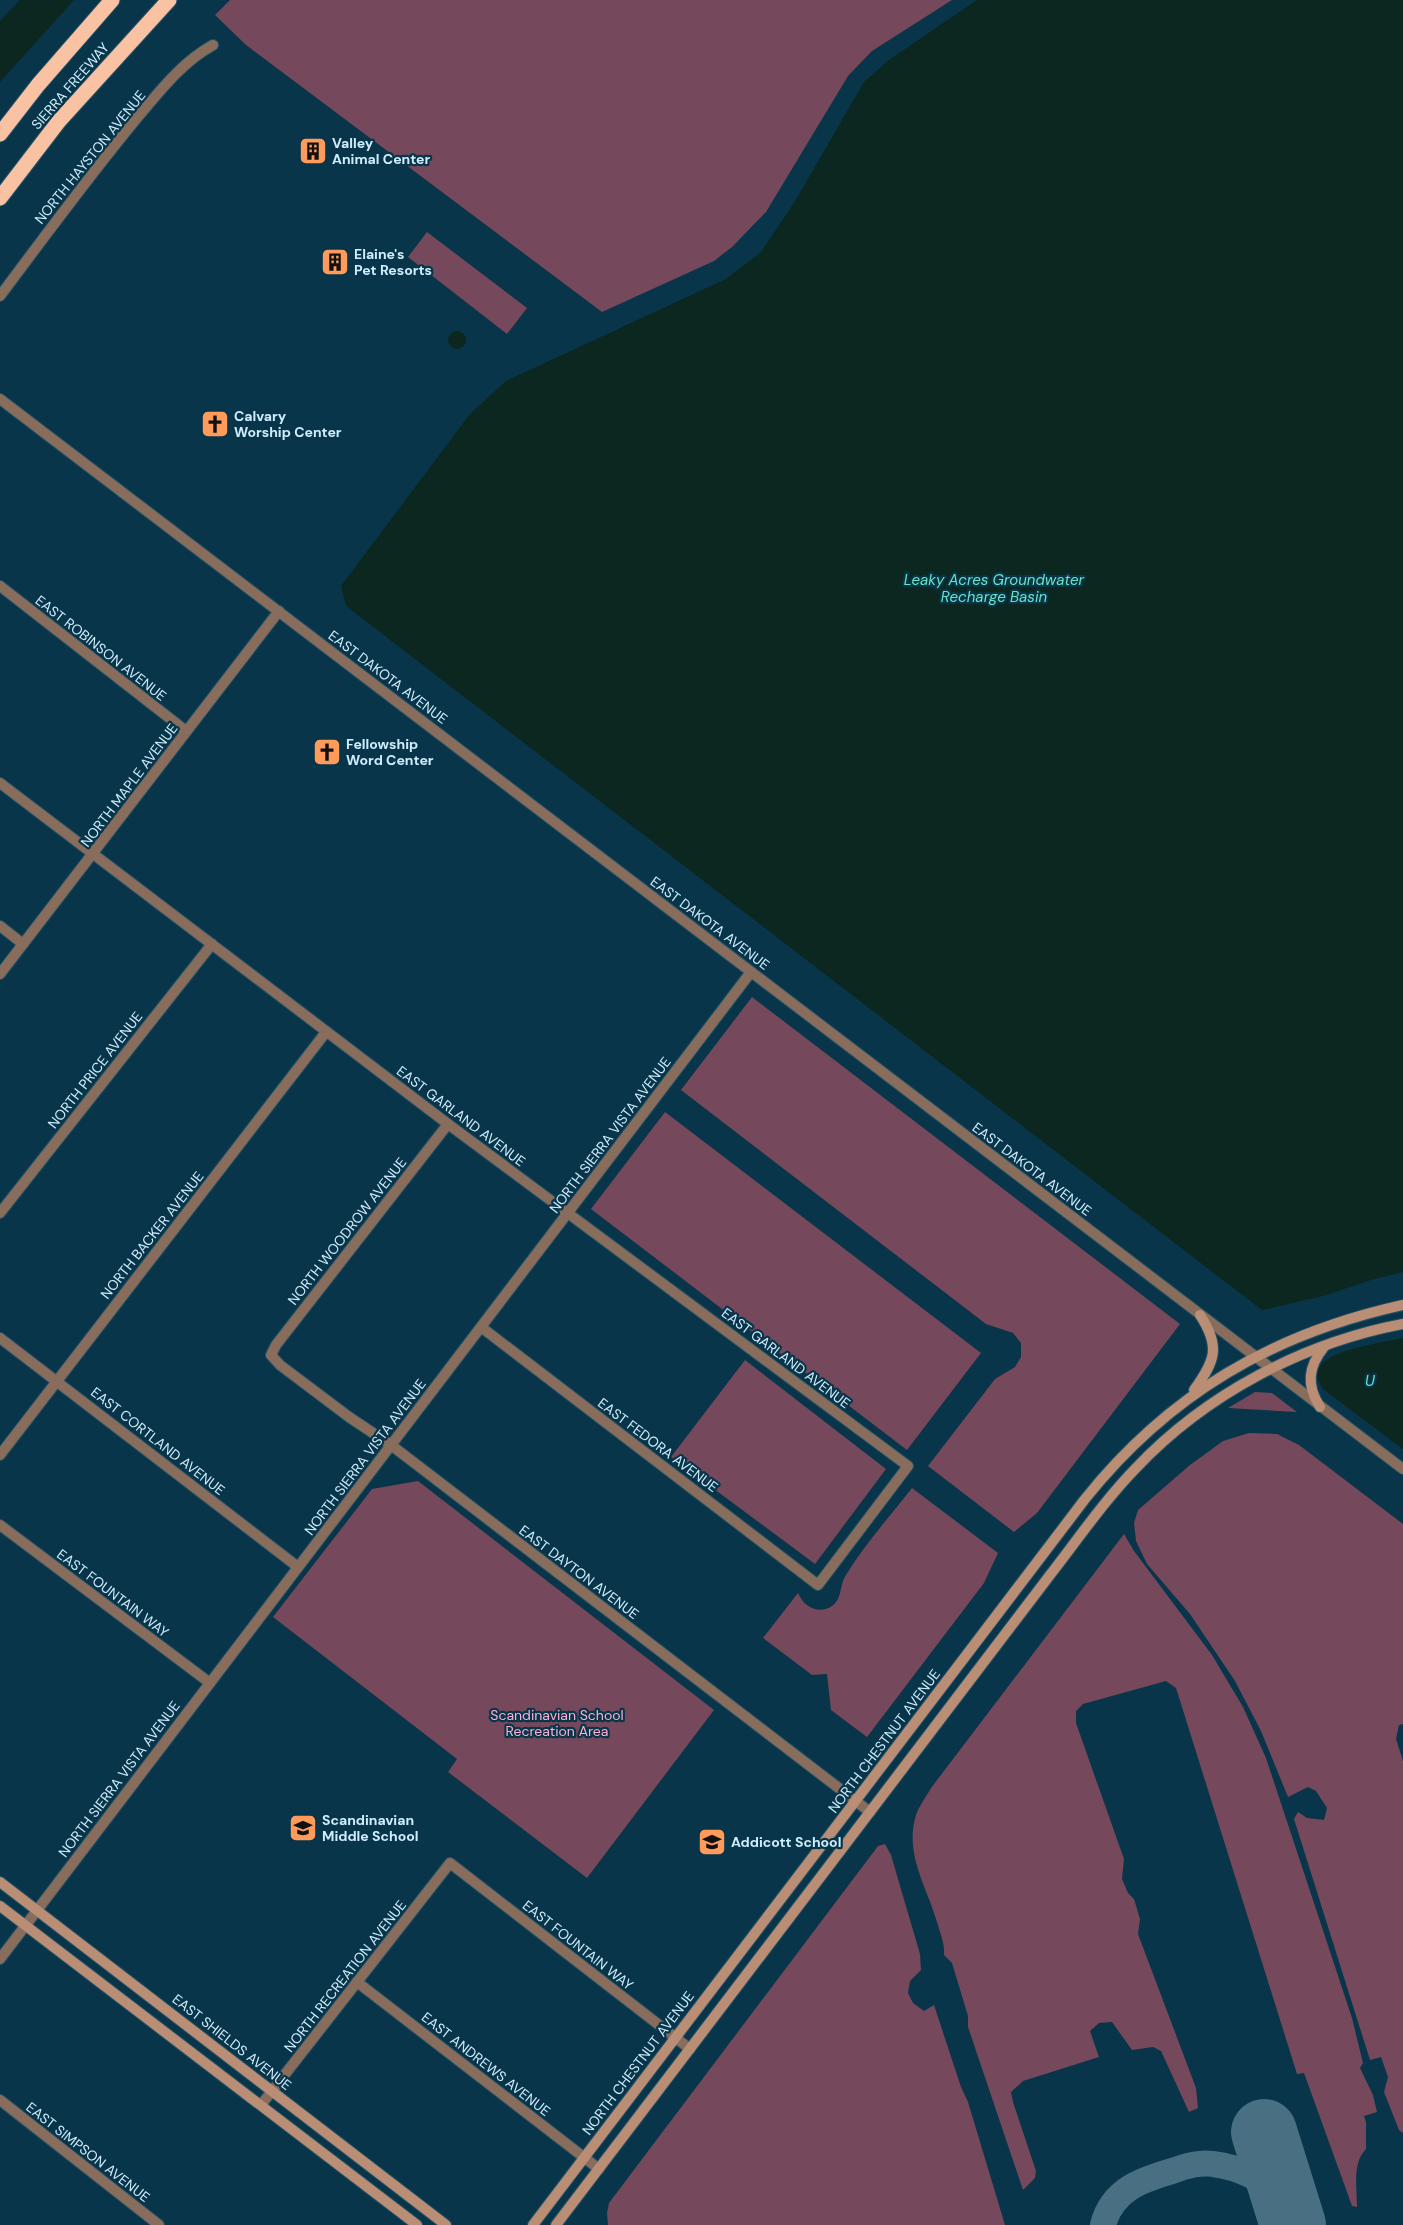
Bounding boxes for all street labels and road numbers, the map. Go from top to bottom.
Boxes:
street label: SIERRA FREEWAY [27,39,113,133]
street label: NORTH HAYSTON AVENUE [31,86,150,227]
street label: EAST ROBINSON AVENUE [32,591,170,705]
street label: EAST DAKOTA AVENUE [325,626,451,728]
street label: NORTH MAPLE AVENUE [77,720,181,850]
street label: EAST DAKOTA AVENUE [647,872,773,974]
street label: NORTH PRICE AVENUE [44,1008,146,1132]
street label: NORTH SIERRA VISTA AVENUE [545,1053,675,1217]
street label: EAST GARLAND AVENUE [393,1062,529,1170]
street label: EAST DAKOTA AVENUE [969,1118,1095,1220]
street label: NORTH WOODROW AVENUE [284,1153,410,1308]
street label: NORTH BACKER AVENUE [97,1168,207,1302]
street label: EAST GARLAND AVENUE [718,1304,854,1412]
street label: NORTH SIERRA VISTA AVENUE [300,1375,430,1539]
street label: EAST CORTLAND AVENUE [87,1383,229,1499]
street label: EAST FEDORA AVENUE [594,1394,722,1496]
street label: EAST DAYTON AVENUE [515,1521,643,1623]
street label: EAST FOUNTAIN WAY [53,1545,173,1641]
street label: NORTH CHESTNUT AVENUE [824,1665,944,1817]
street label: NORTH SIERRA VISTA AVENUE [54,1697,184,1861]
street label: NORTH RECREATION AVENUE [280,1896,410,2056]
street label: EAST FOUNTAIN WAY [519,1896,637,1994]
street label: NORTH CHESTNUT AVENUE [578,1987,698,2139]
street label: EAST SHIELDS AVENUE [169,1990,295,2094]
street label: EAST ANDREWS AVENUE [418,2008,554,2120]
street label: EAST SIMPSON AVENUE [22,2098,154,2206]

